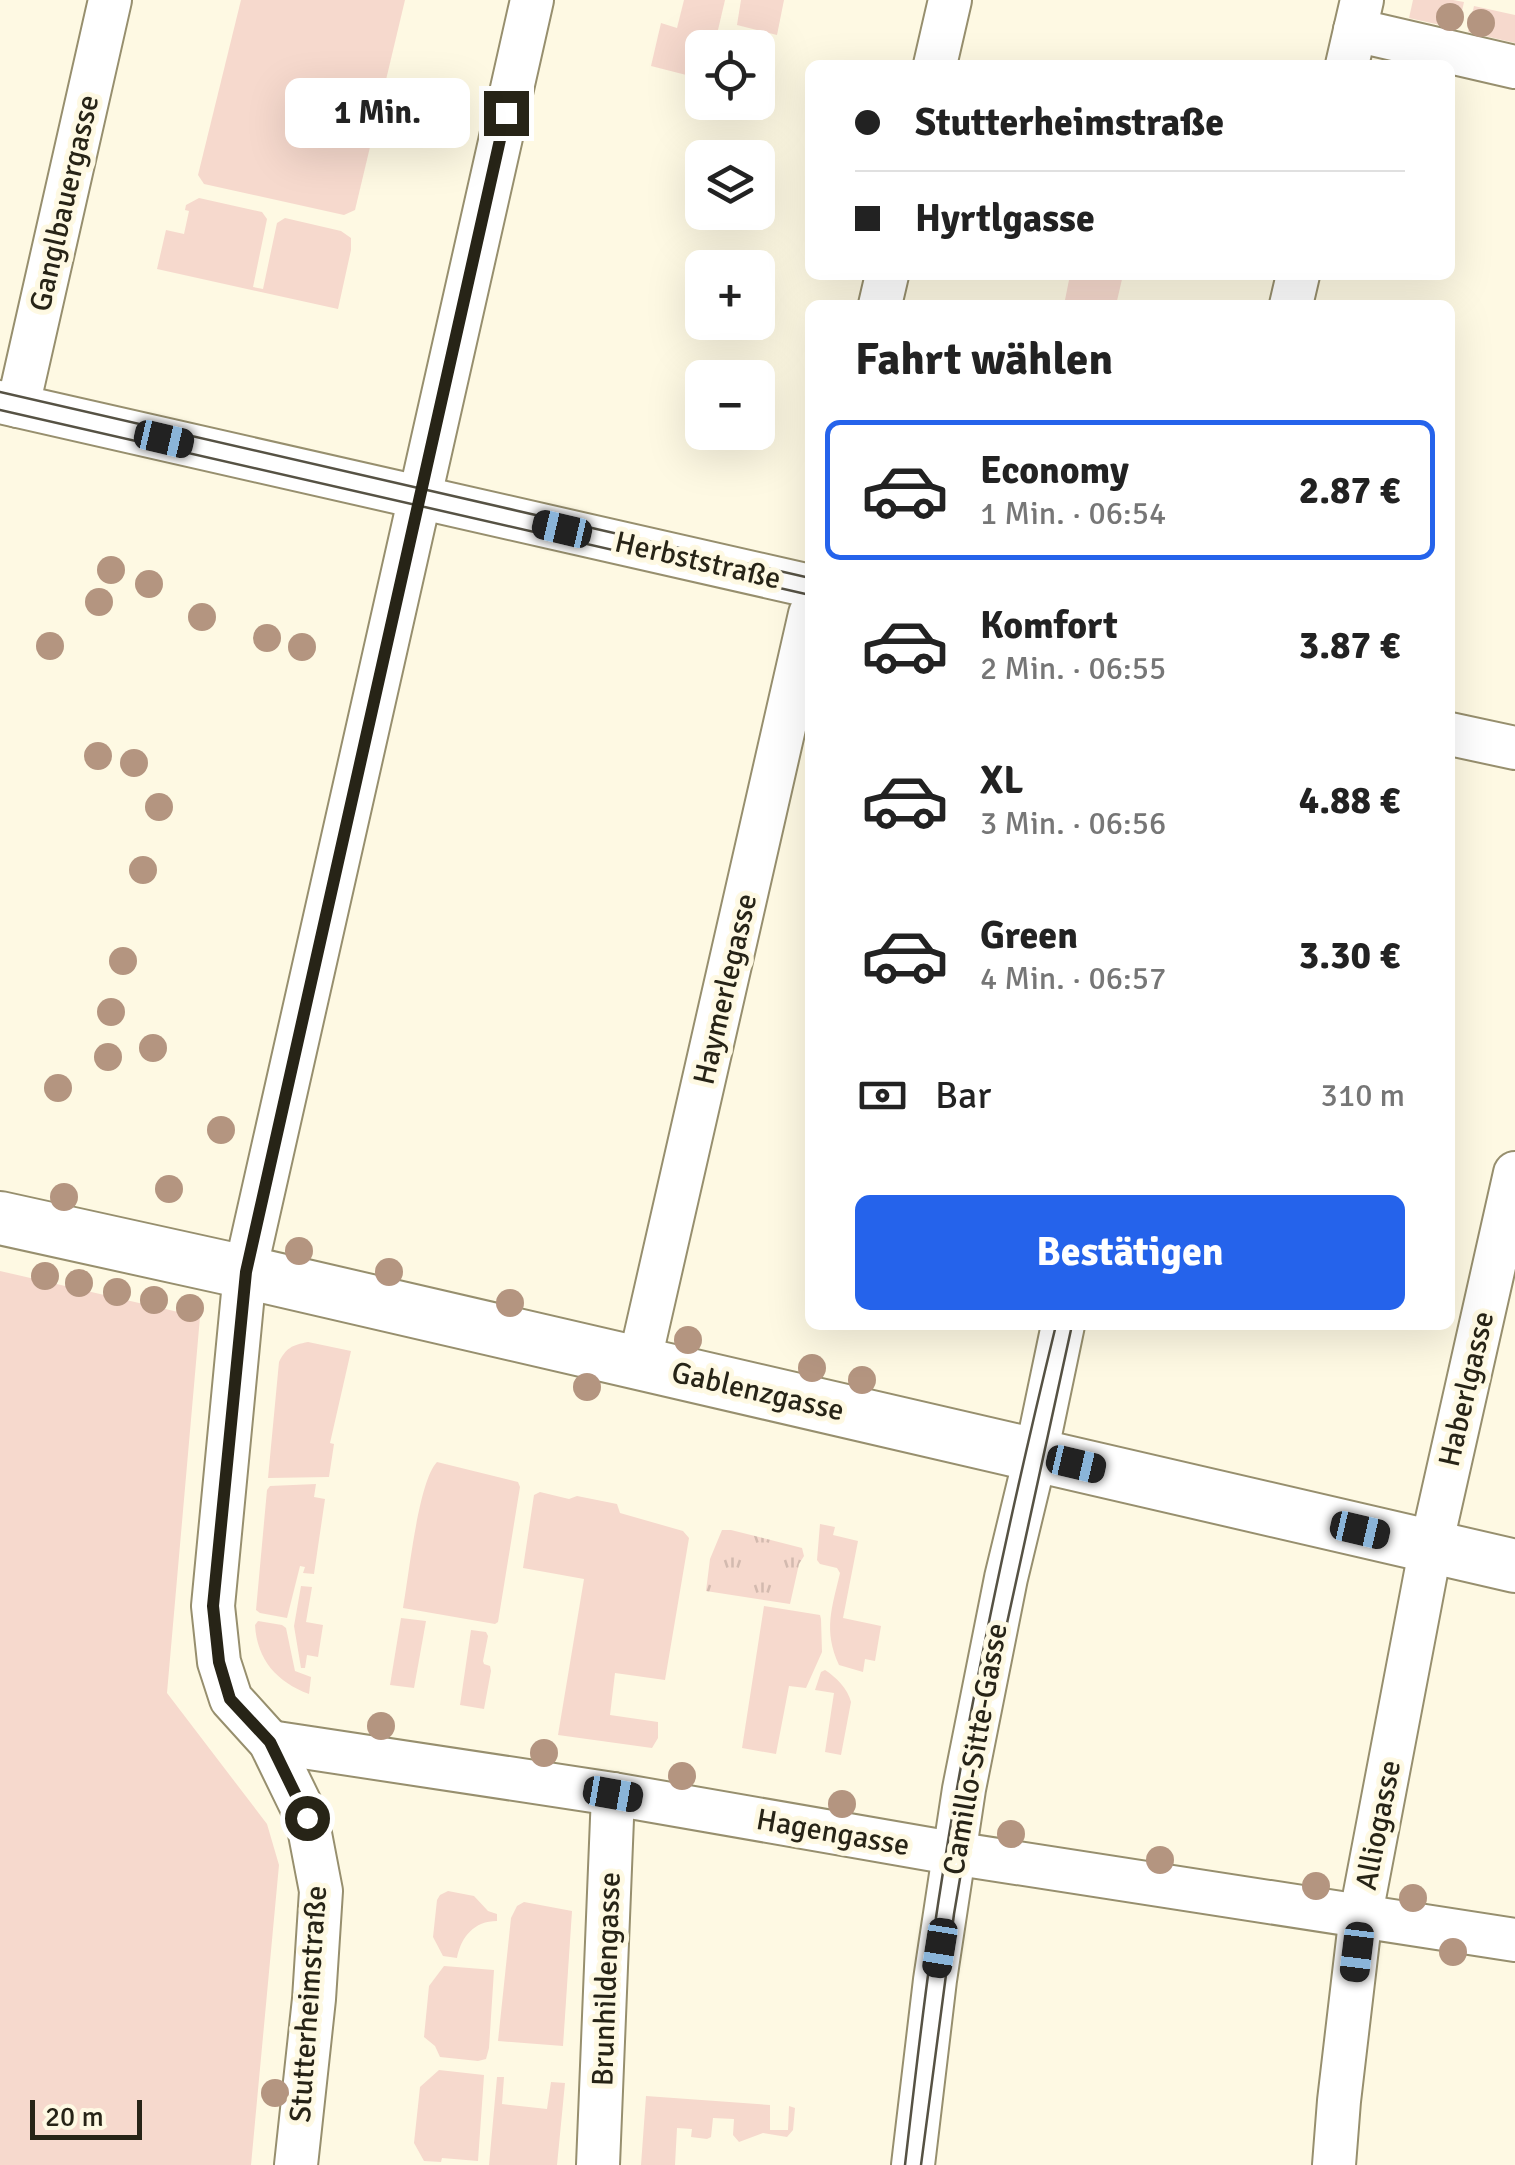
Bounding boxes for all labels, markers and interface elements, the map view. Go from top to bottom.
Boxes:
map controls [685,30,775,450]
button: locate [685,30,775,120]
callout: 1 Min. [286,78,471,148]
street label: Ganglbauergasse [22,91,107,315]
route end [484,91,529,136]
text: 1 Min. [334,93,421,132]
text: Stutterheimstraße [915,99,1224,146]
button: layers [685,140,775,230]
text: Hyrtlgasse [915,195,1095,242]
button: + [685,250,775,340]
text: Fahrt wählen [855,332,1113,387]
button: − [685,360,775,450]
car [131,418,197,460]
icon: car [860,445,950,535]
text: Economy [980,447,1129,494]
text: 2.87 € [1299,467,1400,514]
text: 1 Min. · 06:54 [980,494,1166,533]
car [529,508,595,550]
street label: Herbststraße [611,523,784,598]
icon: car [860,600,950,690]
text: Komfort [980,602,1118,649]
text: 3.87 € [1299,622,1400,669]
text: 2 Min. · 06:55 [980,649,1166,688]
icon: car [860,755,950,845]
text: XL [980,757,1023,804]
text: 4.88 € [1299,777,1400,824]
text: 3 Min. · 06:56 [980,804,1166,843]
street label: Haymerlegasse [686,890,765,1088]
icon: car [860,910,950,1000]
text: Green [980,912,1078,959]
text: 3.30 € [1299,932,1400,979]
text: 4 Min. · 06:57 [980,959,1166,998]
icon: cash [855,1068,910,1123]
text: Bar [935,1072,991,1119]
text: 310 m [1321,1076,1405,1115]
button: Bestätigen [855,1195,1405,1310]
street label: Haberlgasse [1431,1308,1502,1470]
street label: Gablenzgasse [668,1354,848,1429]
car [1043,1443,1109,1485]
car [1327,1509,1393,1551]
street label: Camillo-Sitte-Gasse [935,1620,1016,1878]
street label: Alliogasse [1348,1757,1409,1893]
car [581,1774,645,1814]
route start [285,1796,330,1841]
street label: Hagengasse [753,1801,912,1864]
street label: Brunhildengasse [584,1871,629,2087]
street label: Stutterheimstraße [282,1884,335,2124]
car [920,1916,960,1980]
car [1338,1920,1376,1984]
scale bar [30,2095,142,2140]
text: 20 m [45,2100,104,2134]

